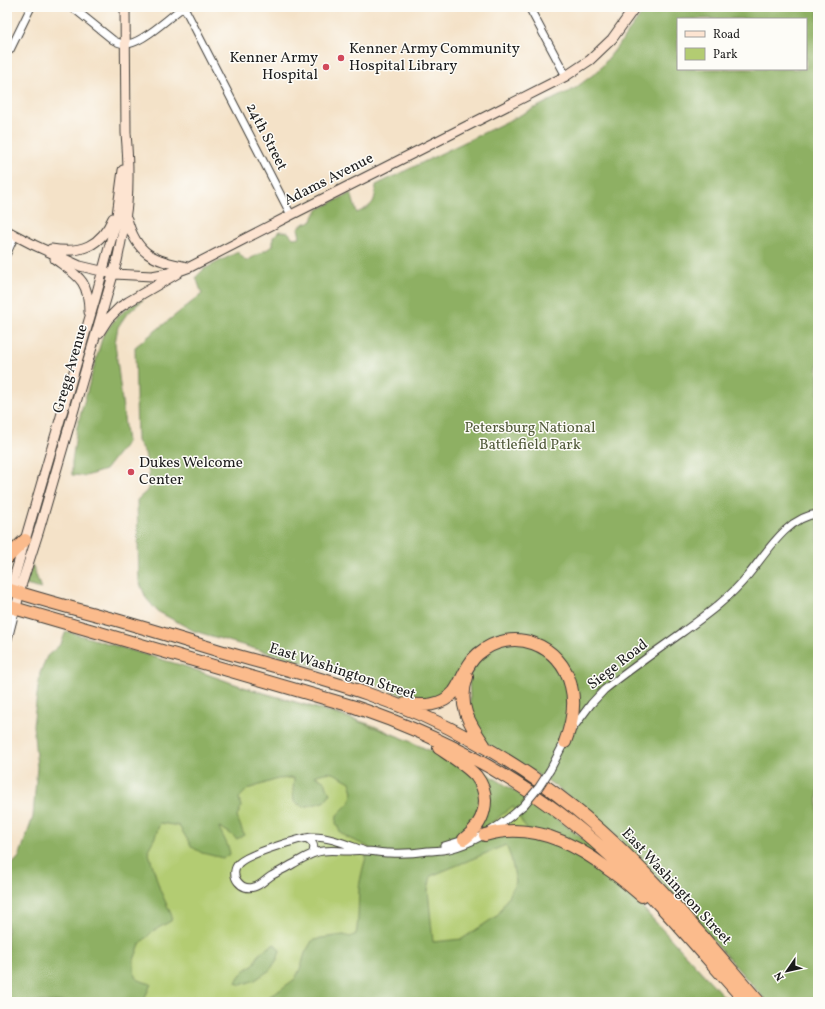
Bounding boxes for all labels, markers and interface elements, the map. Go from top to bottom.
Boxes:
legend [677,18,807,70]
text: Road [713,27,740,43]
place label: Kenner Army Community Hospital Library [349,39,520,77]
text: Park [713,47,738,63]
place label: Kenner Army Hospital [229,48,318,86]
marker: Kenner Army Community Hospital Library [336,53,346,63]
marker: Kenner Army Hospital [321,62,331,72]
street label: 24th Street [240,100,292,174]
street label: Adams Avenue [281,148,377,212]
street label: Gregg Avenue [48,322,94,416]
park label: Petersburg National Battlefield Park [464,418,596,456]
place label: Dukes Welcome Center [139,453,243,491]
marker: Dukes Welcome Center [126,467,136,477]
street label: Siege Road [583,635,653,695]
street label: East Washington Street [266,638,418,706]
street label: East Washington Street [616,824,736,950]
north arrow [767,951,807,991]
text: N [771,968,788,983]

